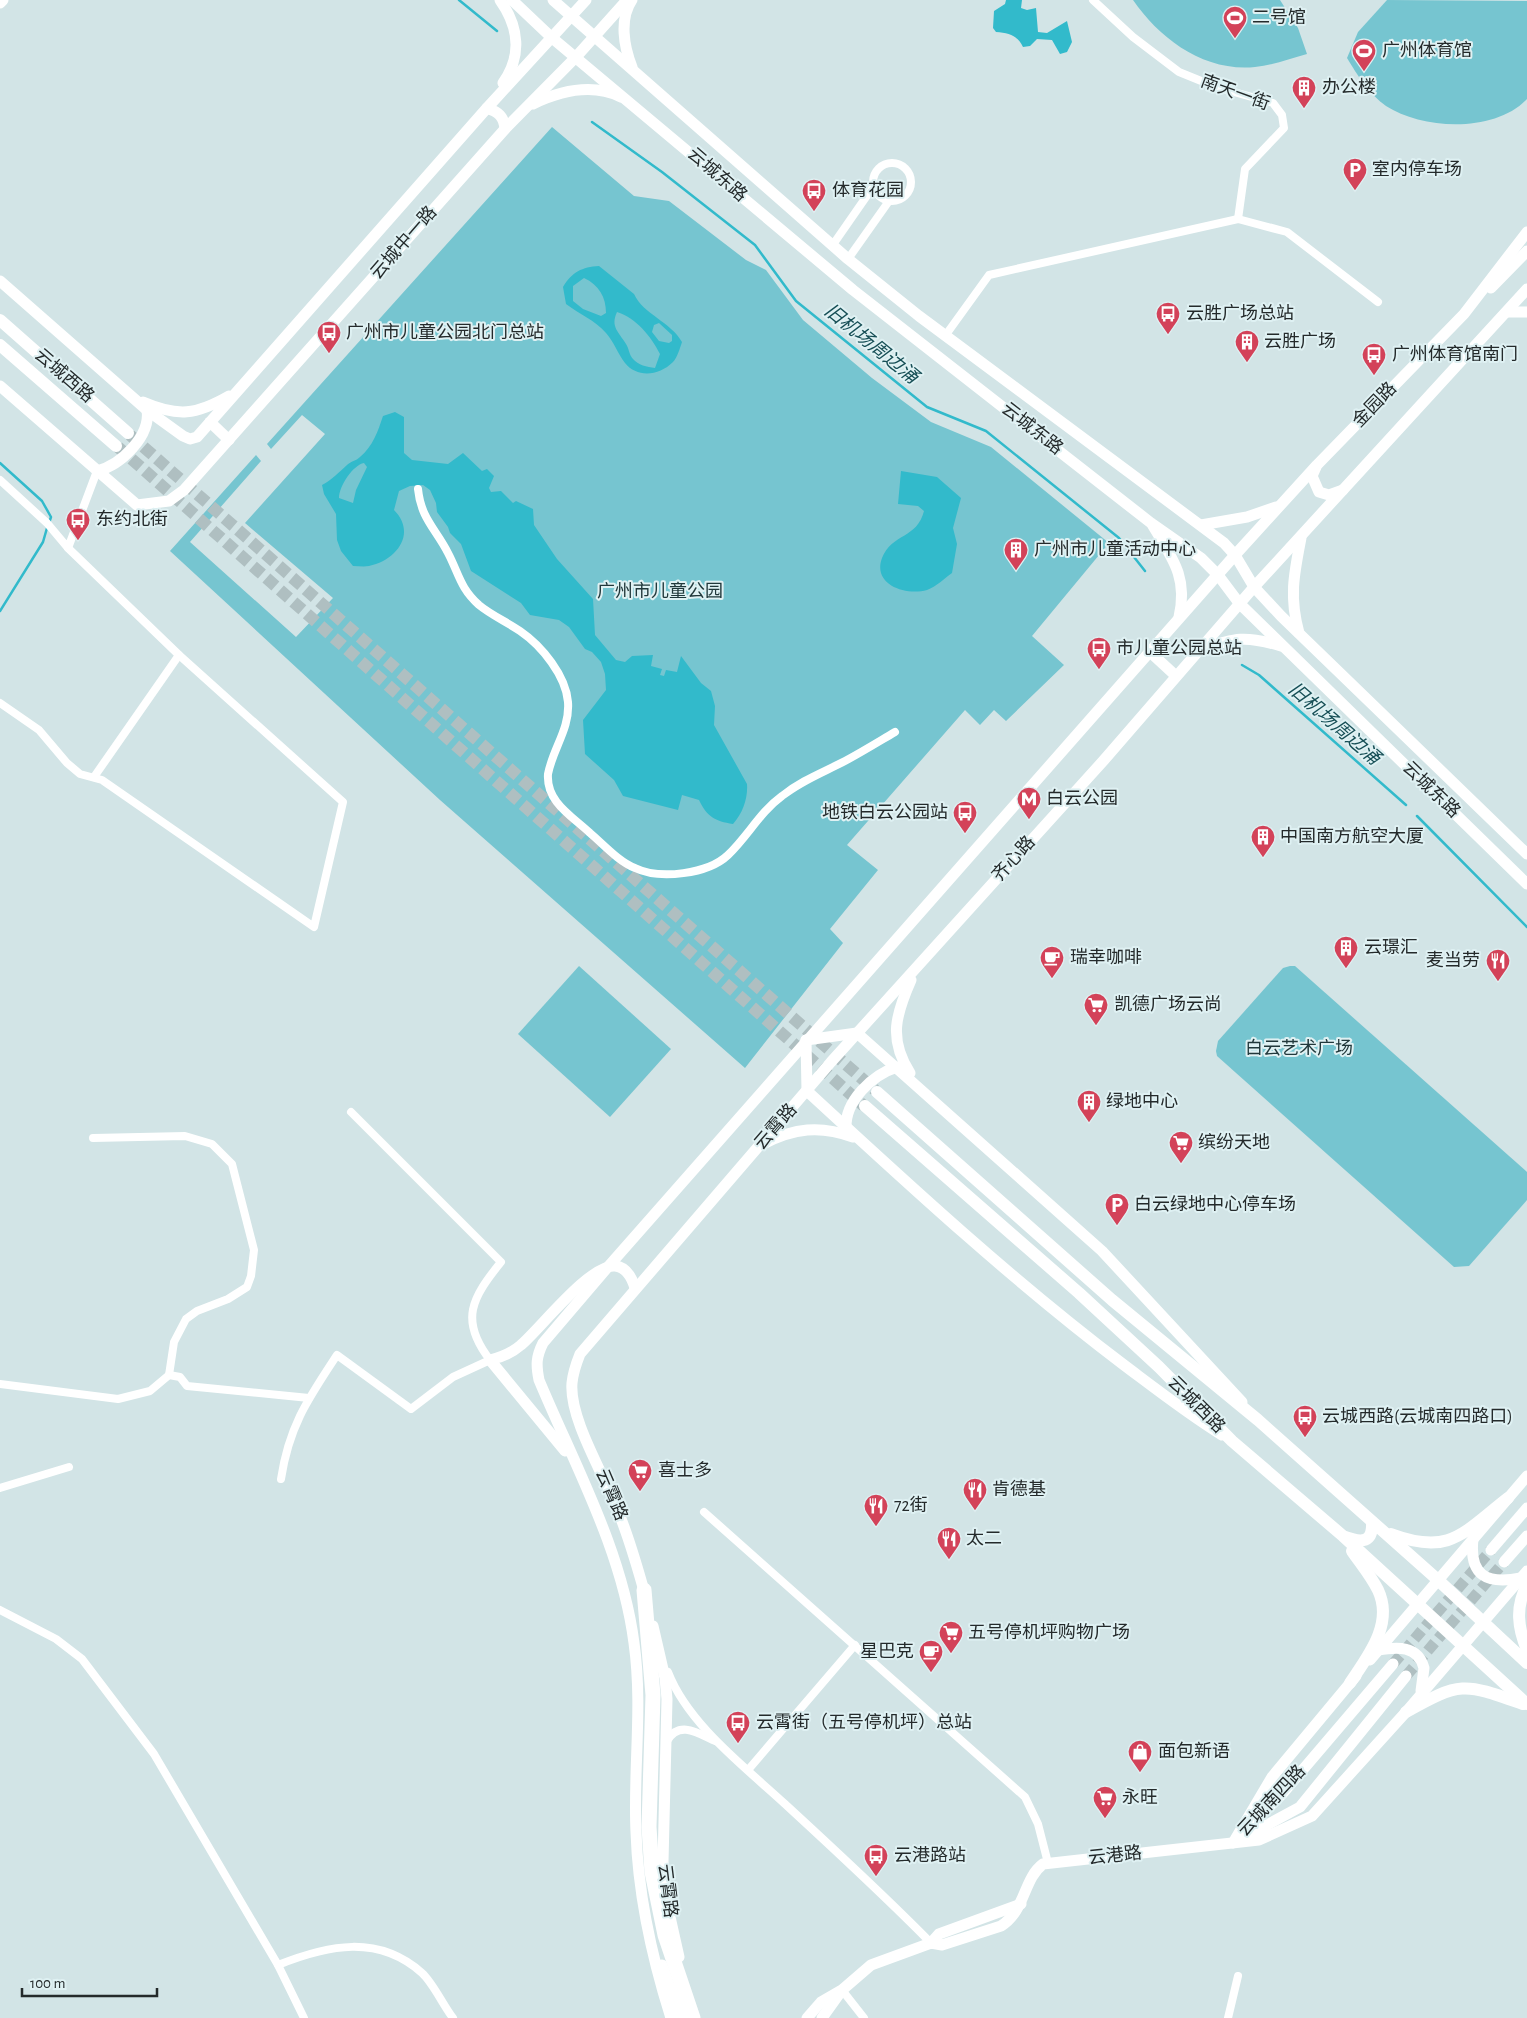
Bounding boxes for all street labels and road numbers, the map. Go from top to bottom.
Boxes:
street label: 南天一街 [1198,70,1273,114]
street label: 云城东路 [684,143,751,205]
street label: 云城中一路 [366,202,440,283]
street label: 云城西路 [31,344,98,406]
street label: 金园路 [1348,378,1400,431]
street label: 云城东路 [998,398,1067,458]
street label: 云城东路 [1399,757,1465,821]
street label: 齐心路 [988,832,1039,885]
street label: 云霄路 [750,1099,801,1153]
street label: 云城西路 [1164,1372,1229,1437]
street label: 云霄路 [592,1466,632,1523]
street label: 云城南四路 [1233,1761,1309,1840]
street label: 云港路 [1087,1842,1143,1868]
street label: 云霄路 [655,1863,681,1919]

